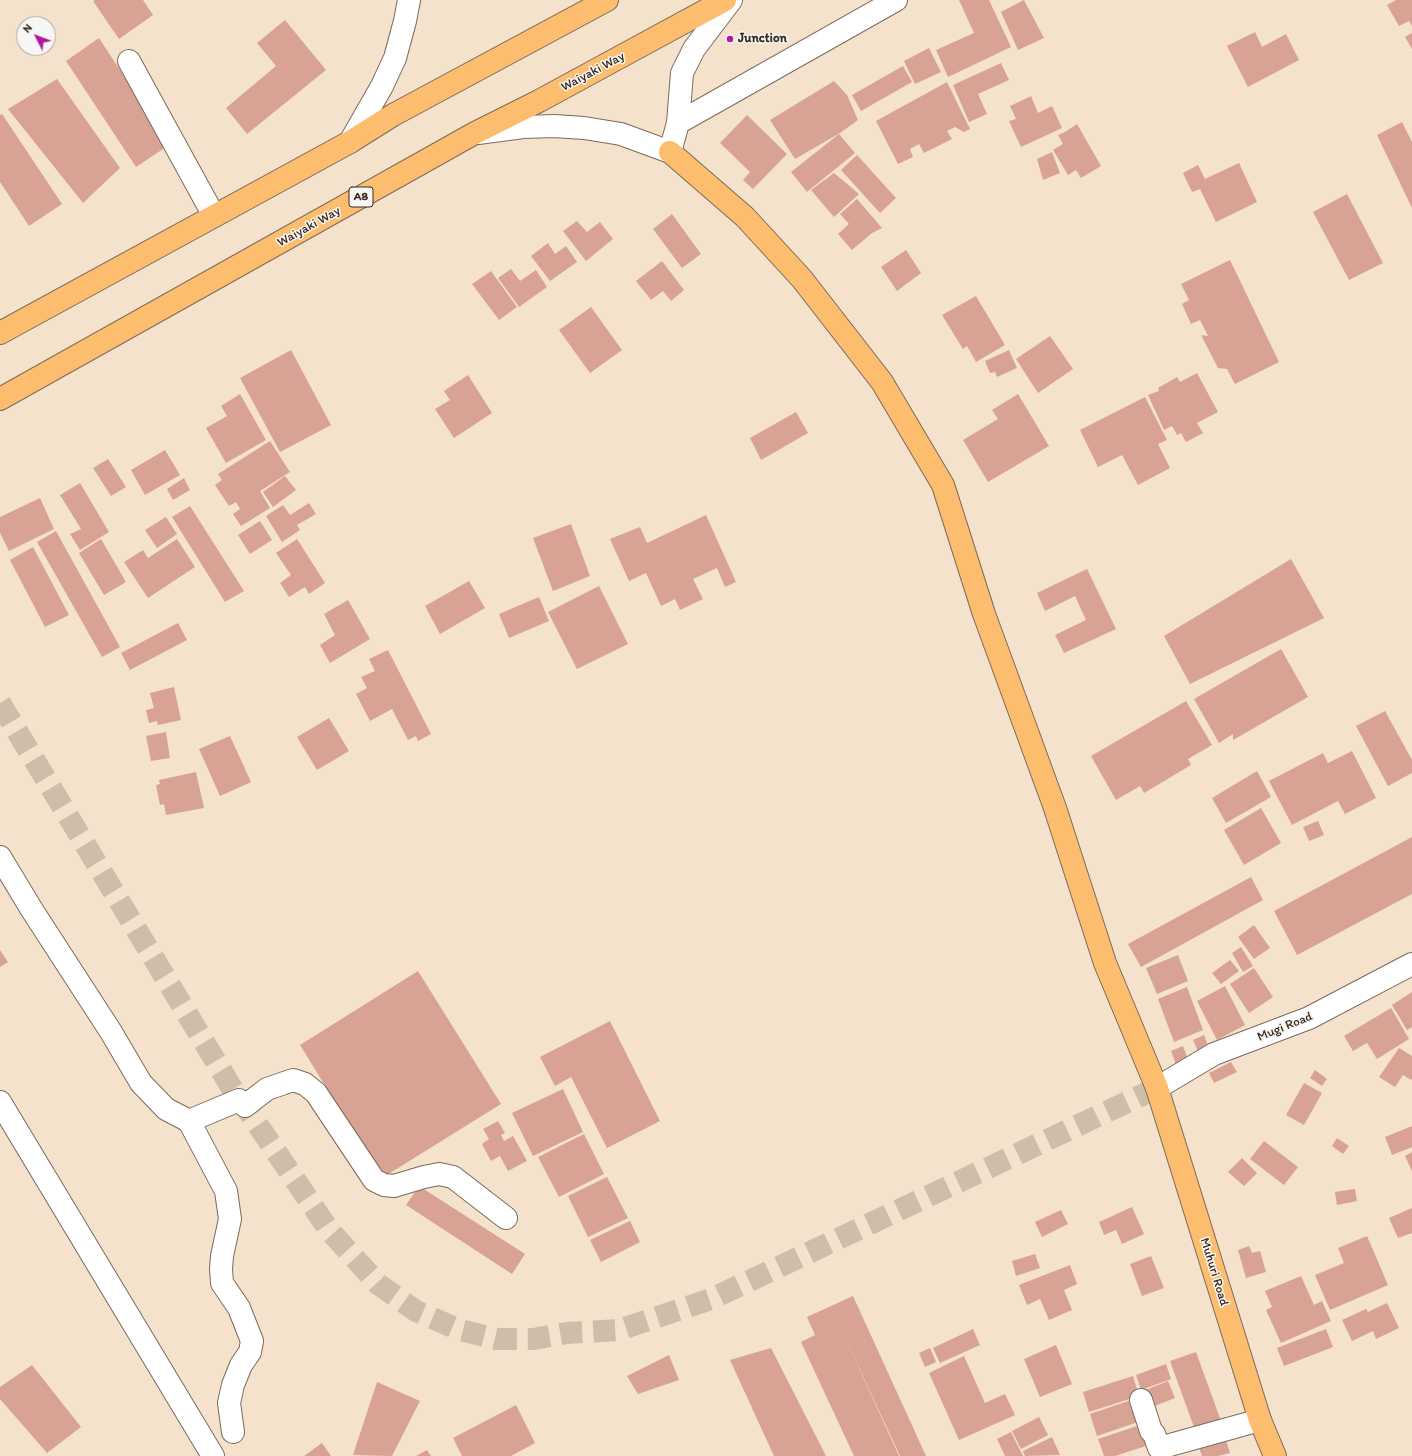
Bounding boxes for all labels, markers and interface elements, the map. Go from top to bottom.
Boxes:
north arrow [16,16,56,56]
text: N [20,21,35,35]
place label: Junction [738,31,787,47]
marker: Junction [725,34,735,44]
street label: Waiyaki Way [558,49,628,95]
road number: A8 [349,187,373,207]
street label: Waiyaki Way [275,203,343,251]
street label: Mugi Road [1255,1009,1315,1045]
street label: Muhuri Road [1196,1236,1232,1308]

